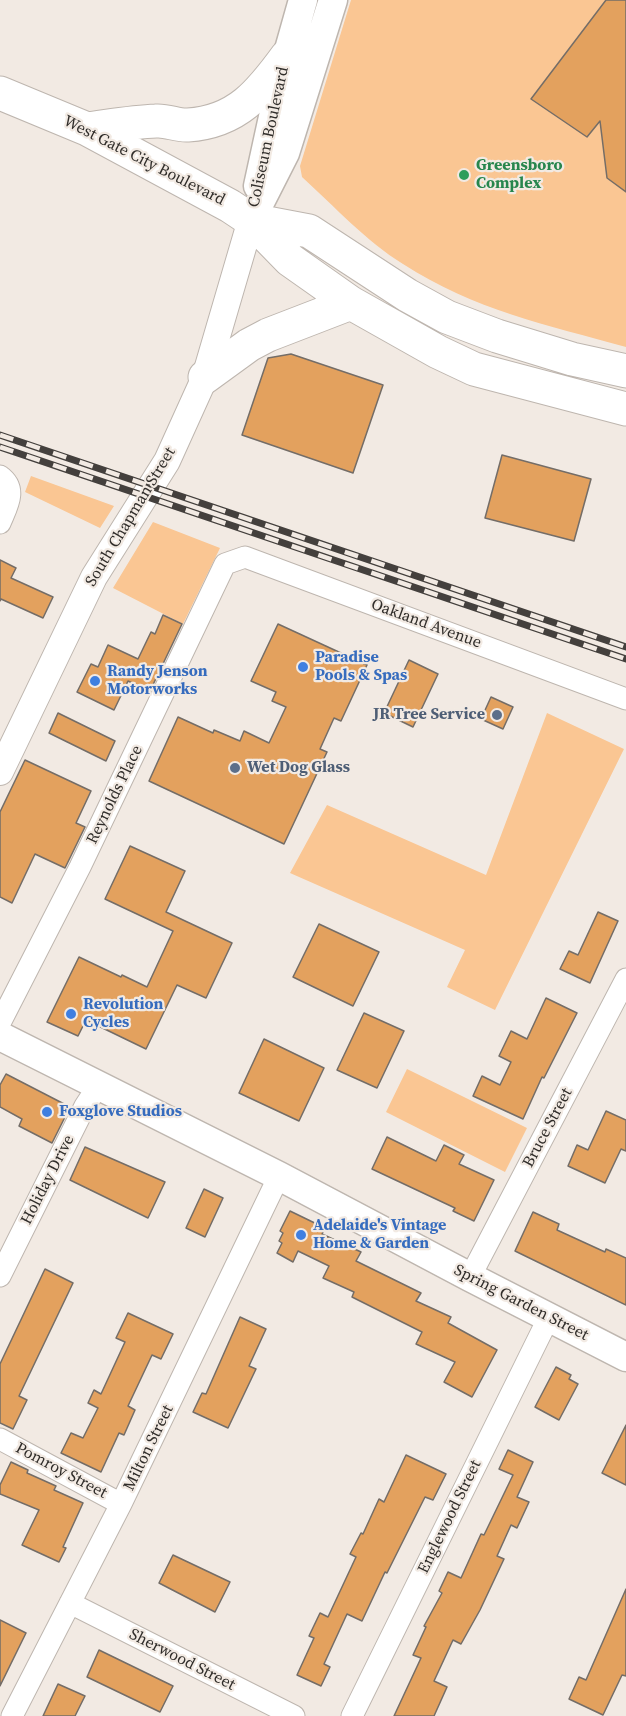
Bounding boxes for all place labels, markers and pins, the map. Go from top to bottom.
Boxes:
place label: Greensboro Complex [476,156,563,194]
marker: Greensboro Complex [457,168,471,182]
place label: Paradise Pools & Spas [315,648,407,686]
marker: Paradise Pools & Spas [296,660,310,674]
place label: Randy Jenson Motorworks [107,662,208,700]
marker: Randy Jenson Motorworks [88,674,102,688]
place label: JR Tree Service [373,705,485,725]
marker: JR Tree Service [490,708,504,722]
place label: Wet Dog Glass [247,758,350,778]
marker: Wet Dog Glass [228,761,242,775]
place label: Revolution Cycles [83,995,163,1033]
marker: Revolution Cycles [64,1007,78,1021]
place label: Foxglove Studios [59,1102,182,1122]
marker: Foxglove Studios [40,1105,54,1119]
place label: Adelaide's Vintage Home & Garden [313,1216,446,1254]
marker: Adelaide's Vintage Home & Garden [294,1228,308,1242]

